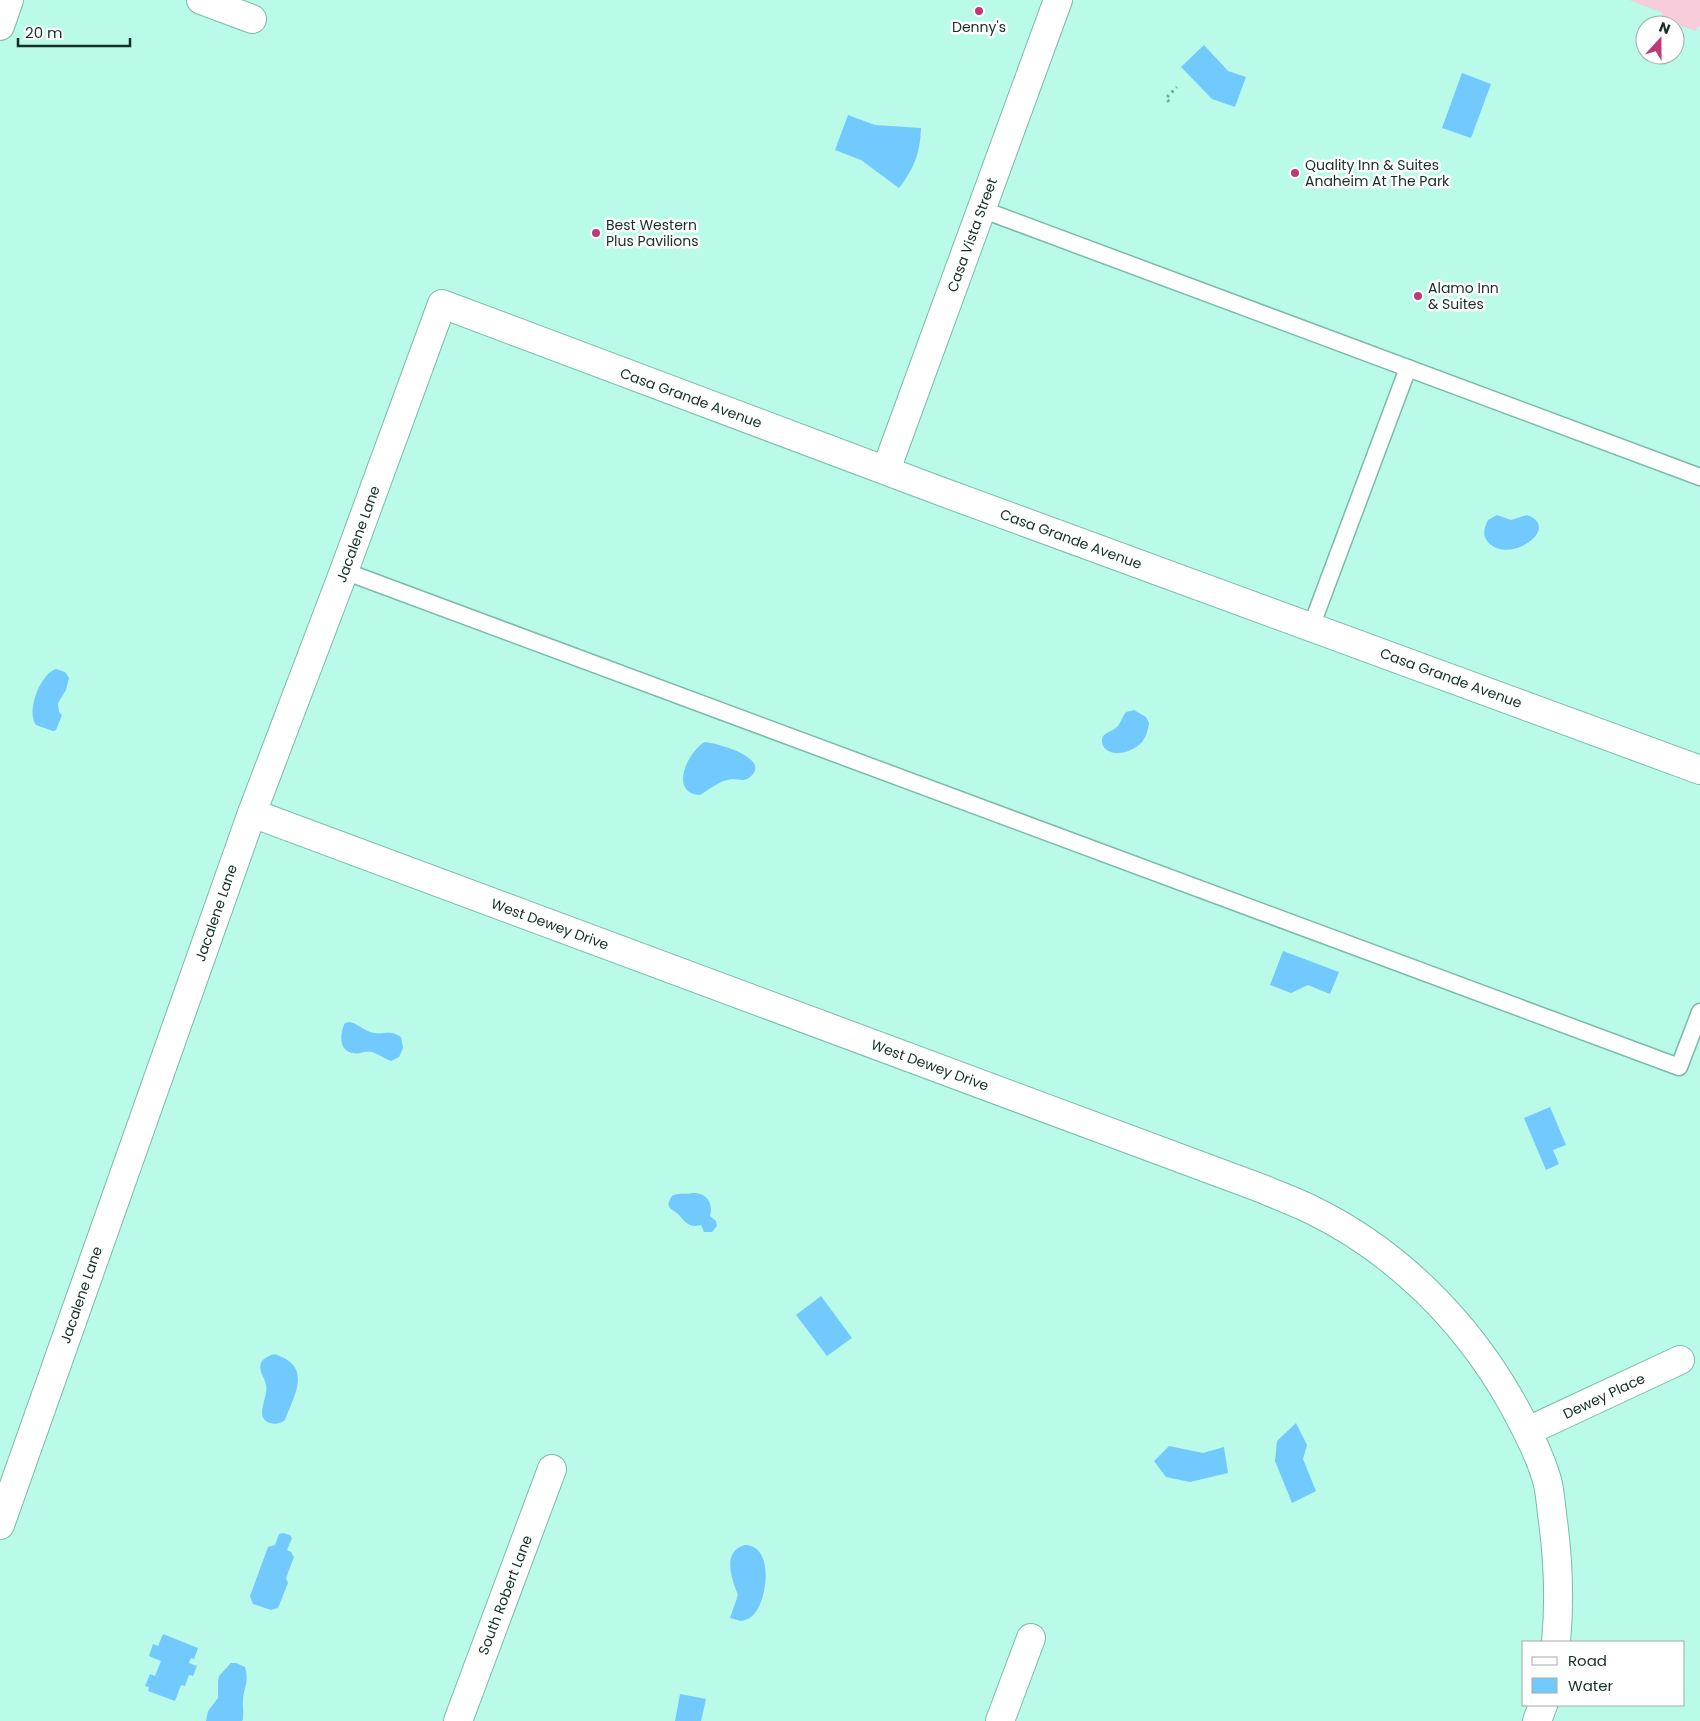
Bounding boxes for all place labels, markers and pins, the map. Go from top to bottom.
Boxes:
marker: Denny's [973,5,985,17]
place label: Denny's [952,17,1006,37]
place label: Quality Inn & Suites Anaheim At The Park [1305,155,1450,191]
marker: Quality Inn & Suites Anaheim At The Park [1289,167,1301,179]
place label: Best Western Plus Pavilions [606,215,699,251]
marker: Best Western Plus Pavilions [590,227,602,239]
place label: Alamo Inn & Suites [1428,278,1499,314]
marker: Alamo Inn & Suites [1412,290,1424,302]

